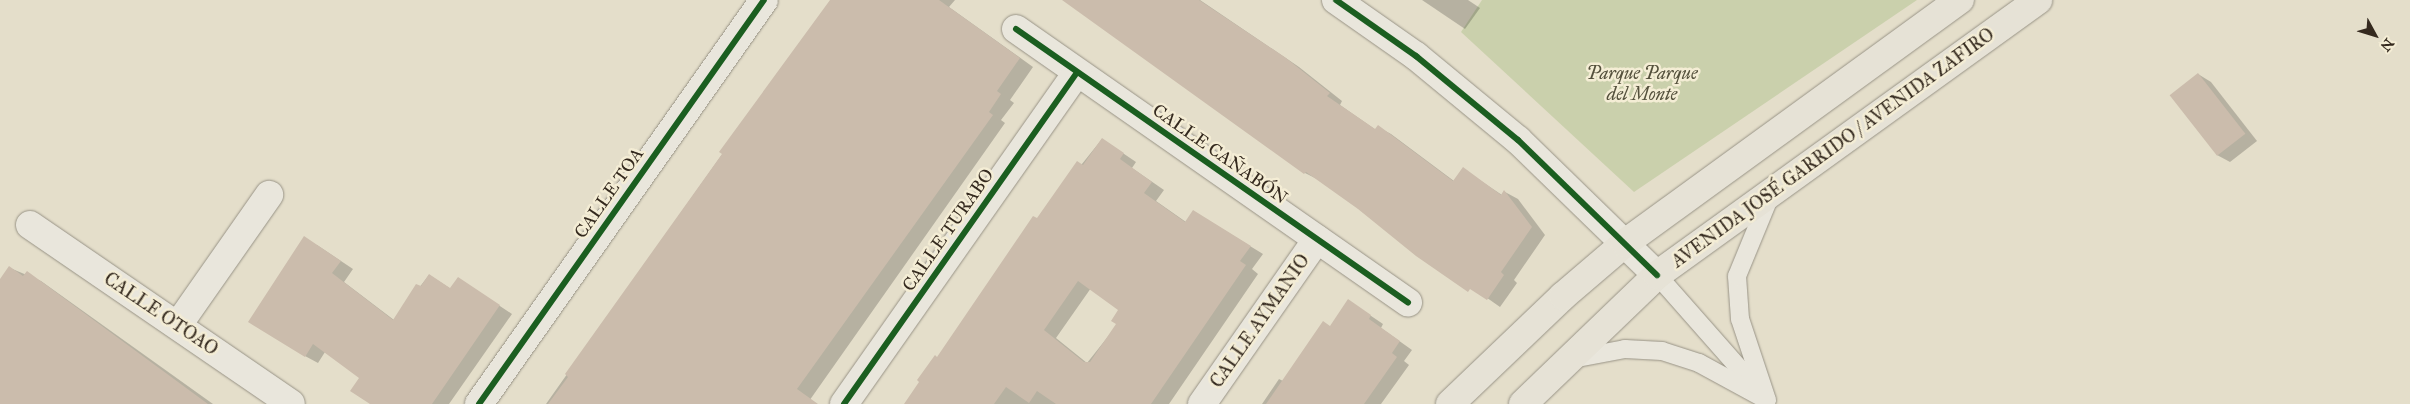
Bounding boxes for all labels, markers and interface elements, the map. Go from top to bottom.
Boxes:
north arrow [2350,10,2400,60]
street label: AVENIDA JOSÉ GARRIDO / AVENIDA ZAFIRO [1667,24,1999,272]
text: N [2377,35,2397,55]
park label: Parque Parque del Monte [1586,63,1698,106]
street label: CALLE CAÑABÓN [1148,99,1292,209]
street label: CALLE TOA [570,144,648,242]
street label: CALLE TURABO [898,165,998,295]
street label: CALLE AYMANIO [1206,250,1314,392]
street label: CALLE OTOAO [100,268,222,360]

